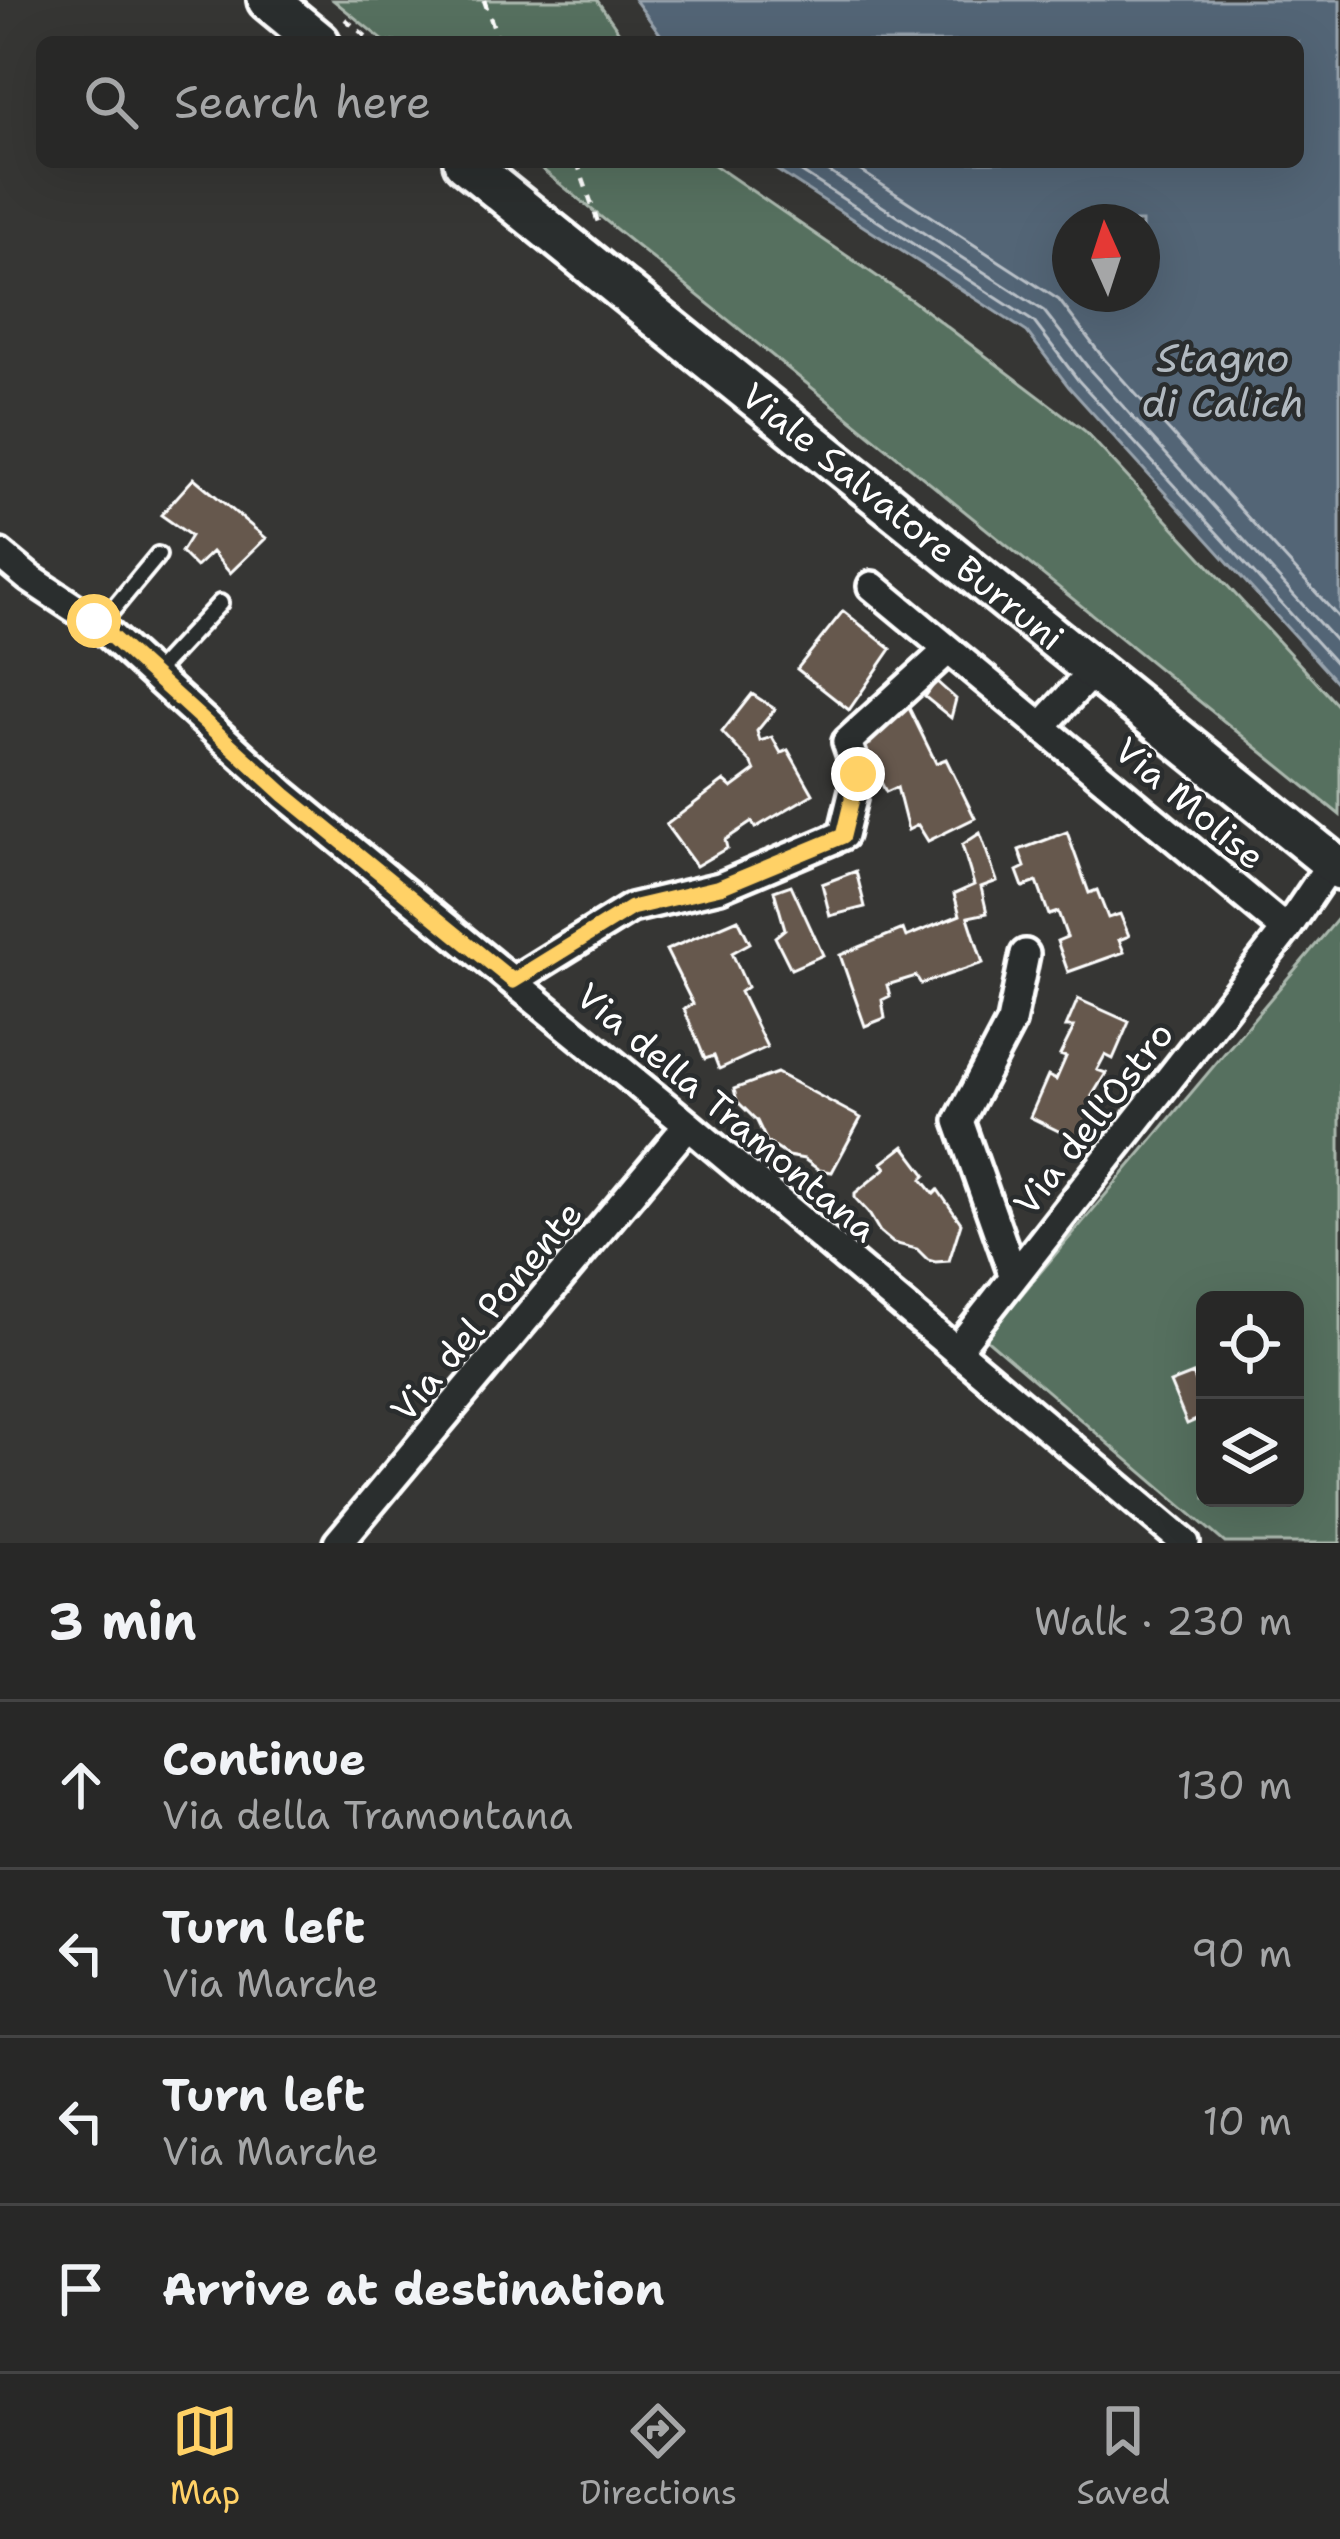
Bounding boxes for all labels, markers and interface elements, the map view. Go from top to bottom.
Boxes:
search box [36,36,1304,168]
icon: search [78,69,144,135]
text: Search here [174,72,431,132]
north arrow [1052,204,1160,312]
water label: Stagno di Calich [1141,332,1305,429]
street label: Viale Salvatore Burruni [731,371,1074,662]
route start [67,594,121,648]
street label: Via Molise [1104,726,1275,881]
route end [831,747,885,801]
street label: Via della Tramontana [566,972,888,1253]
street label: Via dell'Ostro [1002,1011,1185,1225]
street label: Via del Ponente [379,1190,593,1432]
map controls [1196,1291,1304,1507]
button: locate [1196,1291,1304,1399]
button: layers [1196,1399,1304,1507]
text: 3 min [48,1587,197,1655]
text: Walk · 230 m [1034,1595,1292,1647]
text: Continue [162,1729,366,1789]
icon: ahead [48,1752,114,1818]
text: 130 m [1177,1759,1292,1811]
text: Via della Tramontana [162,1789,573,1841]
text: Turn left [162,1897,365,1957]
icon: left [48,1920,114,1986]
text: 90 m [1191,1927,1292,1979]
text: Via Marche [162,1957,379,2009]
text: Turn left [162,2065,365,2125]
icon: left [48,2088,114,2154]
text: 10 m [1203,2095,1292,2147]
text: Via Marche [162,2125,379,2177]
icon: arrive [48,2256,114,2322]
text: Arrive at destination [162,2259,665,2319]
tab: Map [170,2398,240,2515]
tab: Directions [580,2398,737,2515]
tab: Saved [1077,2398,1170,2515]

